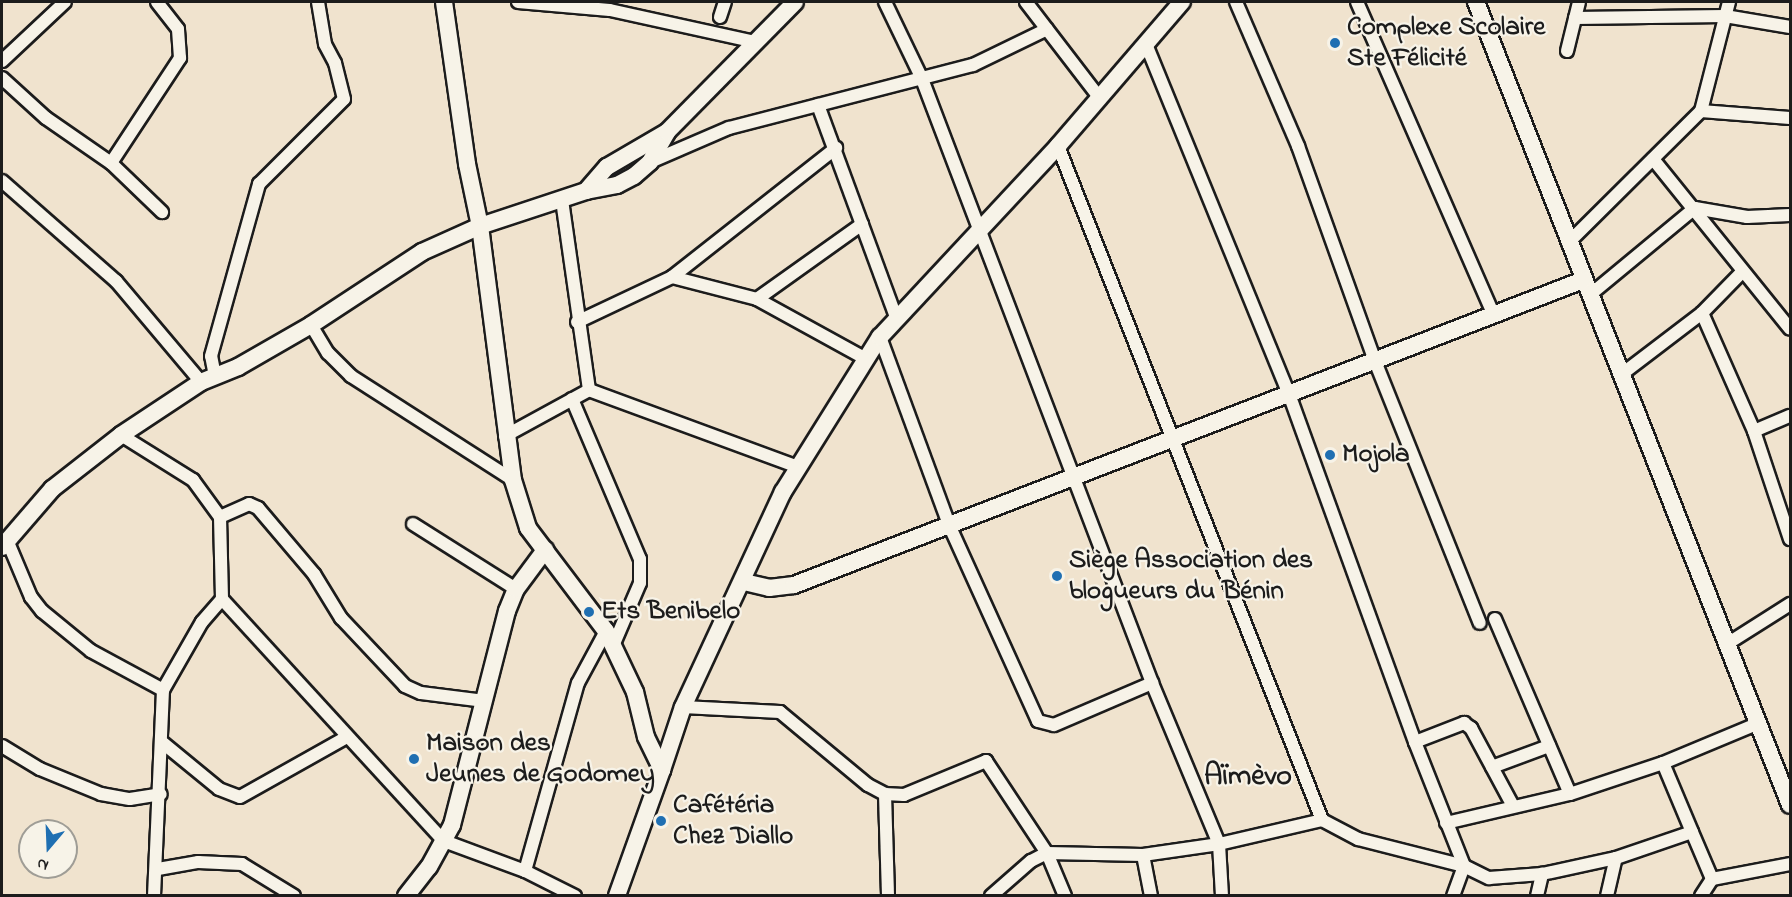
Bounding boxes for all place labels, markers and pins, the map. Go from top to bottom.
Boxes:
place label: Complexe Scolaire Ste Félicité [1347,11,1545,74]
marker: Complexe Scolaire Ste Félicité [1328,36,1342,50]
place label: Mojola [1342,439,1410,471]
marker: Mojola [1323,448,1337,462]
place label: Siège Association des blogueurs du Bénin [1069,544,1313,607]
marker: Siège Association des blogueurs du Bénin [1050,569,1064,583]
place label: Ets Benibelo [601,596,740,628]
marker: Ets Benibelo [582,605,596,619]
place label: Maison des Jeunes de Godomey [426,727,655,790]
marker: Maison des Jeunes de Godomey [407,752,421,766]
place label: Cafétéria Chez Diallo [673,789,793,852]
marker: Cafétéria Chez Diallo [654,814,668,828]

